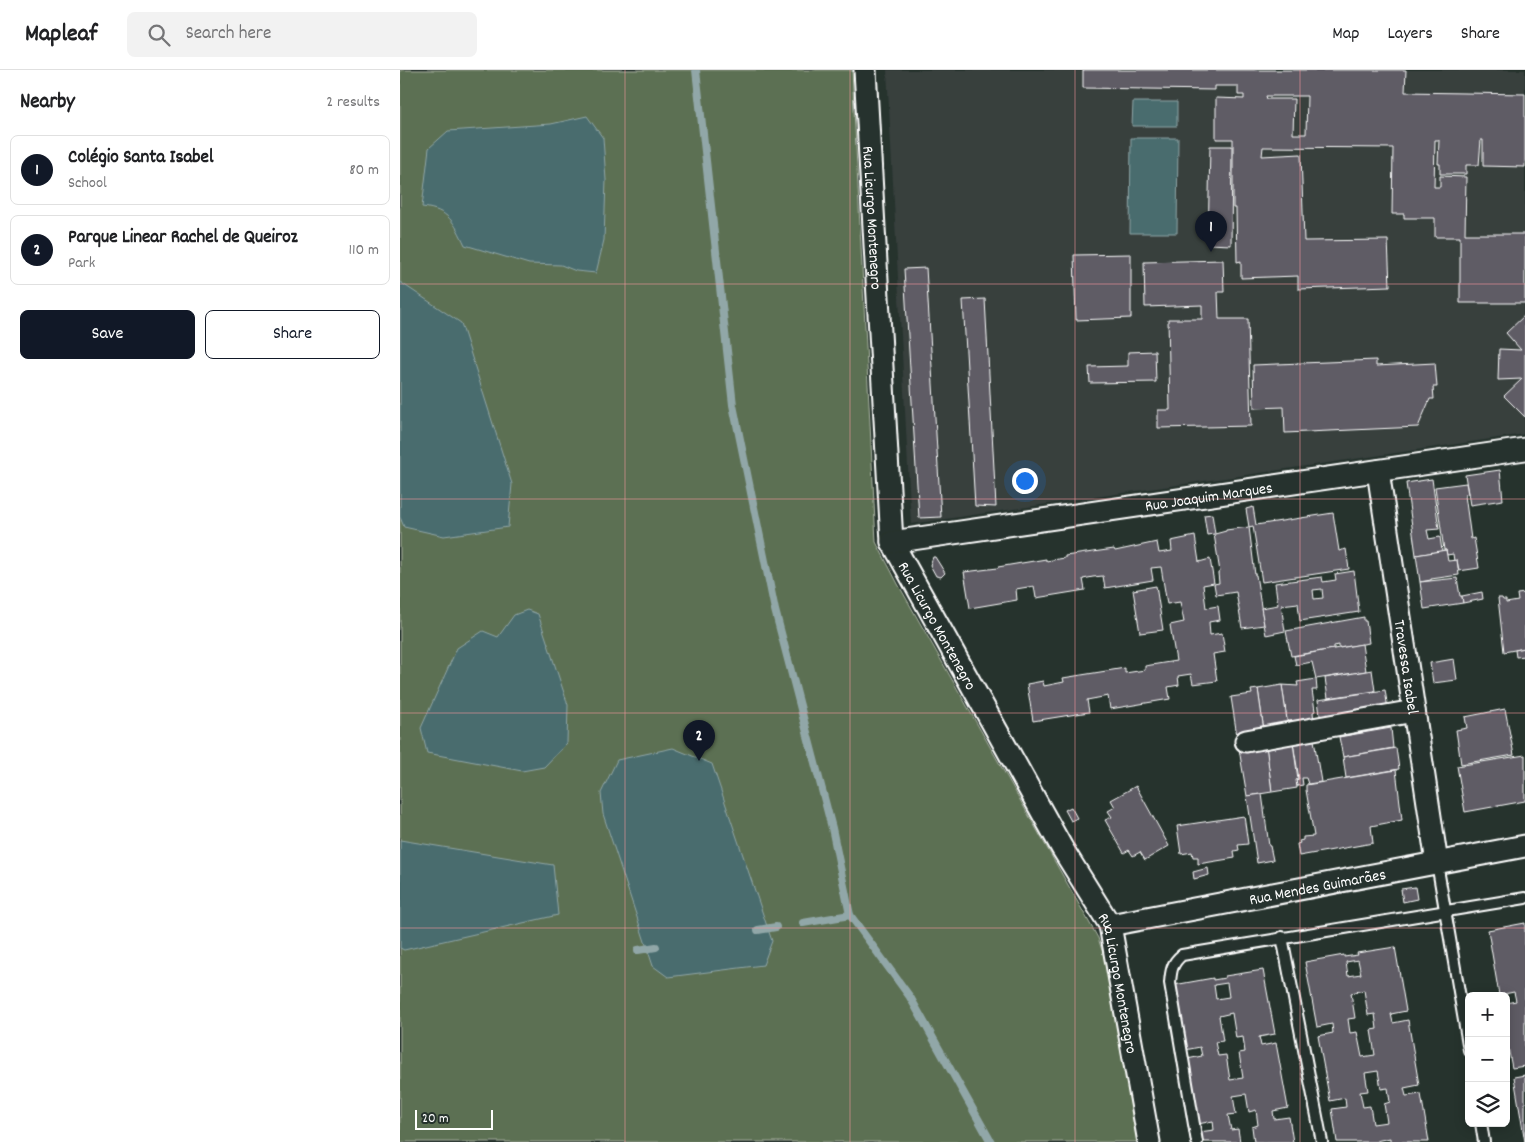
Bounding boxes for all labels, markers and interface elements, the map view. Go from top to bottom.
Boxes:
search box [127,12,477,57]
text: Mapleaf [25,18,97,52]
icon: search [145,21,173,49]
text: Search here [185,21,271,48]
text: Map [1332,22,1359,47]
text: Layers [1387,22,1433,47]
text: Share [1461,22,1500,47]
text: Nearby [20,88,75,118]
text: 2 results [326,91,380,114]
text: Colégio Santa Isabel [68,145,213,172]
street label: Rua Licurgo Montenegro [855,145,887,290]
text: 1 [35,159,39,182]
text: 80 m [349,159,379,182]
text: School [68,172,107,195]
pin: 1 [1195,211,1227,252]
text: Parque Linear Rachel de Queiroz [68,225,298,252]
text: 2 [34,239,41,262]
text: 110 m [349,239,379,262]
text: Park [68,252,95,275]
button: Save [20,310,195,359]
button: Share [205,310,380,359]
your location [1012,468,1038,494]
street label: Rua Joaquim Marques [1144,477,1275,519]
street label: Rua Licurgo Montenegro [891,558,981,695]
street label: Travessa Isabel [1387,618,1423,716]
pin: 2 [683,720,715,761]
street label: Rua Mendes Guimarães [1247,864,1388,912]
street label: Rua Licurgo Montenegro [1091,909,1142,1056]
map controls [1465,992,1510,1127]
button: + [1465,992,1510,1037]
button: − [1465,1037,1510,1082]
button: layers [1465,1082,1510,1127]
scale bar [415,1107,492,1130]
text: 20 m [422,1109,449,1129]

